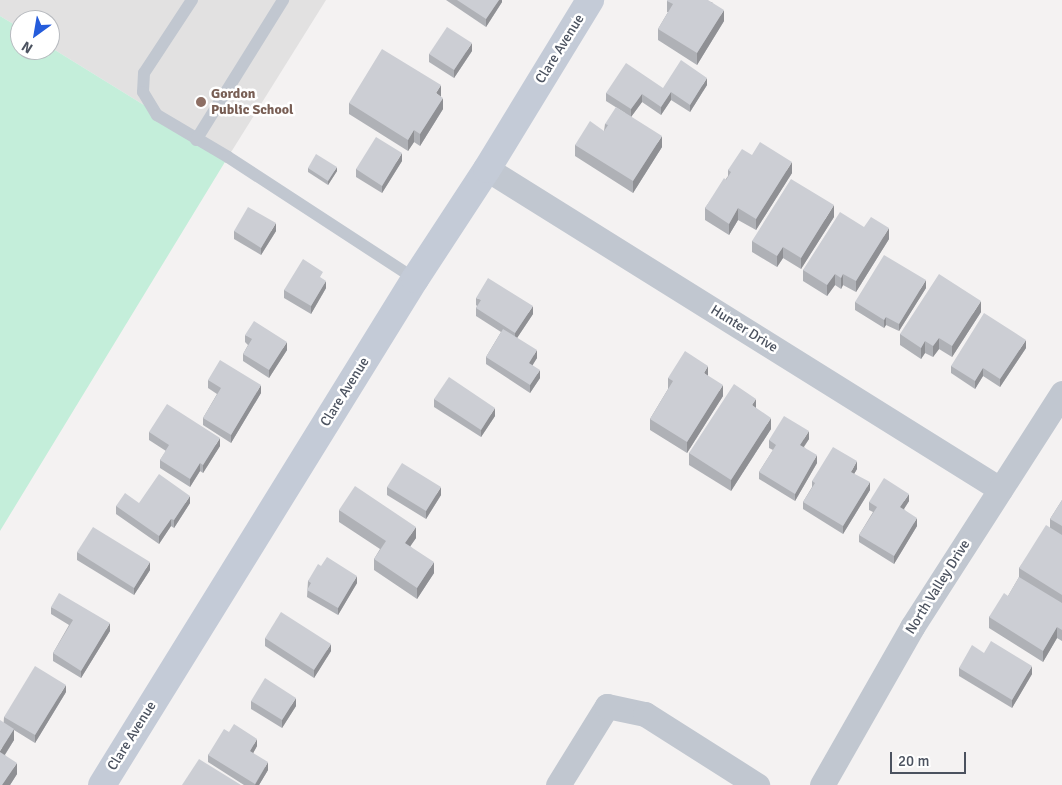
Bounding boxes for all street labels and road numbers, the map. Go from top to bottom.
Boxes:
street label: Clare Avenue [532,11,588,87]
street label: Hunter Drive [707,302,781,356]
street label: Clare Avenue [317,354,373,430]
street label: North Valley Drive [902,537,974,637]
street label: Clare Avenue [104,698,160,774]

